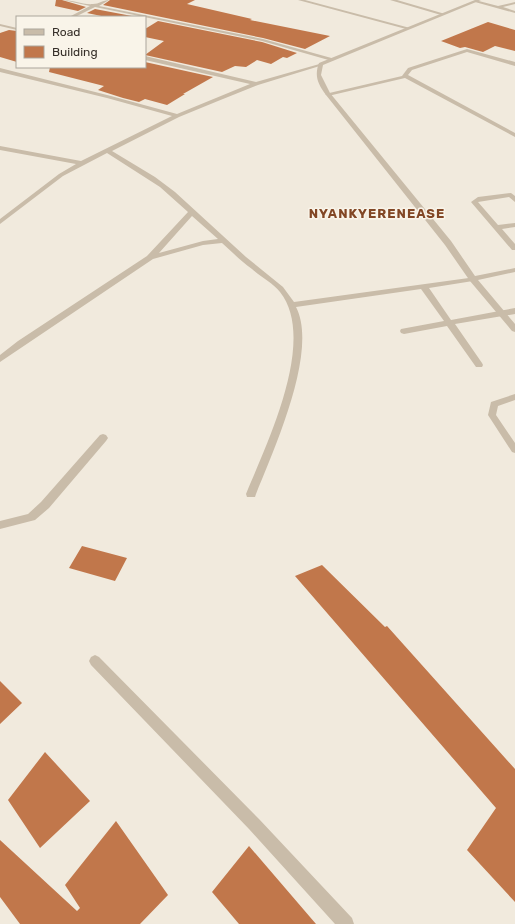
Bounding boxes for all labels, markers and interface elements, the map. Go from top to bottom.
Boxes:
legend [16,16,146,68]
text: Road [52,25,80,39]
text: Building [52,45,98,59]
district label: NYANKYERENEASE [309,206,445,221]

